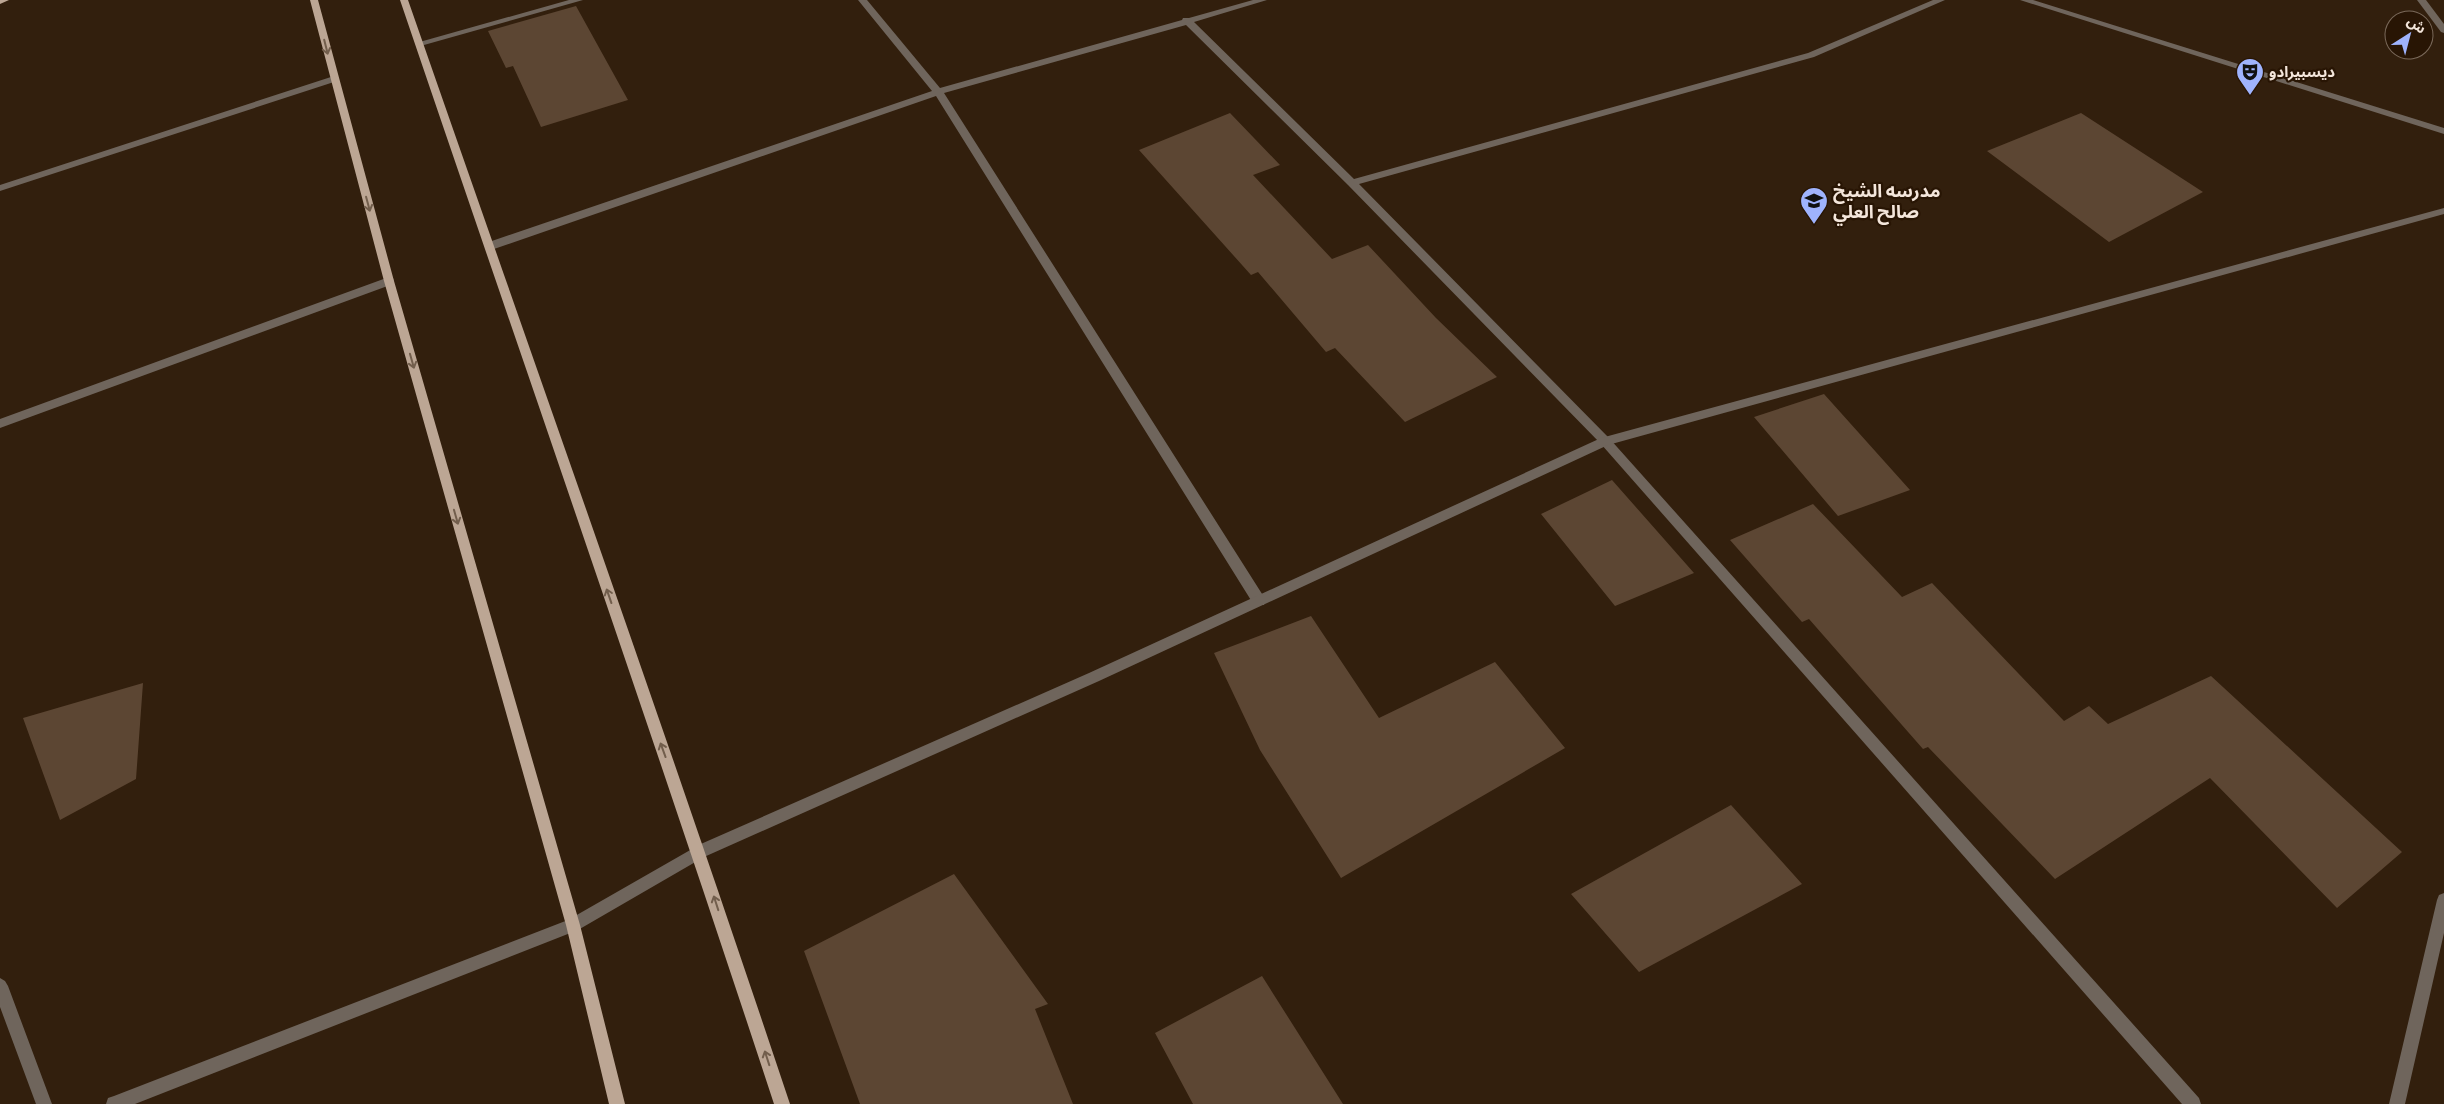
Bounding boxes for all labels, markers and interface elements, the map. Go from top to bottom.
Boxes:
north arrow [2384,10,2434,60]
text: ش [2404,12,2429,37]
one-way arrow [322,39,331,55]
theatre icon: ديسبيرادو [2235,57,2265,96]
place label: ديسبيرادو [2269,64,2335,81]
place label: مدرسه الشيخ صالح العلي [1833,181,1940,226]
school or university icon: مدرسه الشيخ صالح العلي [1799,186,1829,225]
one-way arrow [364,196,374,212]
one-way arrow [408,352,417,368]
one-way arrow [452,509,462,525]
one-way arrow [604,589,613,605]
one-way arrow [658,742,667,758]
one-way arrow [711,896,720,912]
one-way arrow [761,1050,771,1066]

